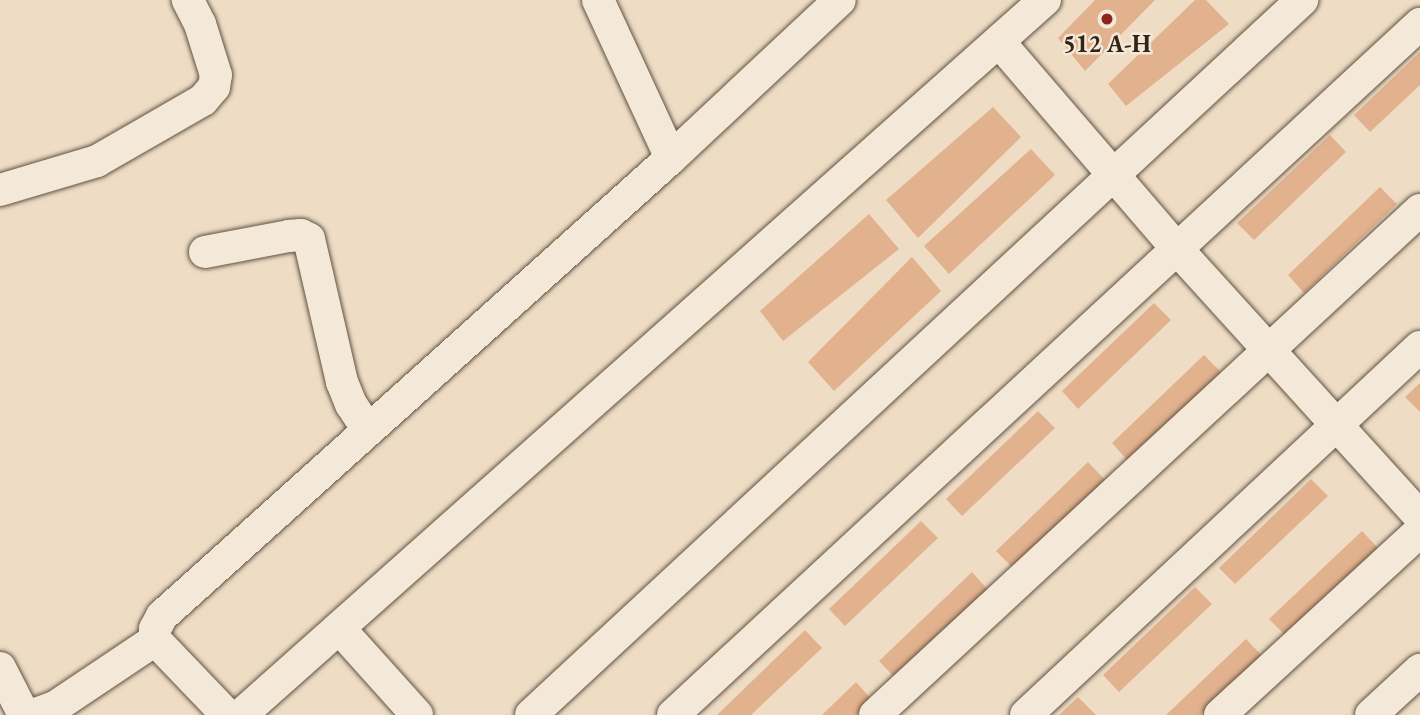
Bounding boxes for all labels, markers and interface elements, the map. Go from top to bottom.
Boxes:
marker: 512 A-H [1099,11,1115,27]
place label: 512 A-H [1063,30,1151,58]

